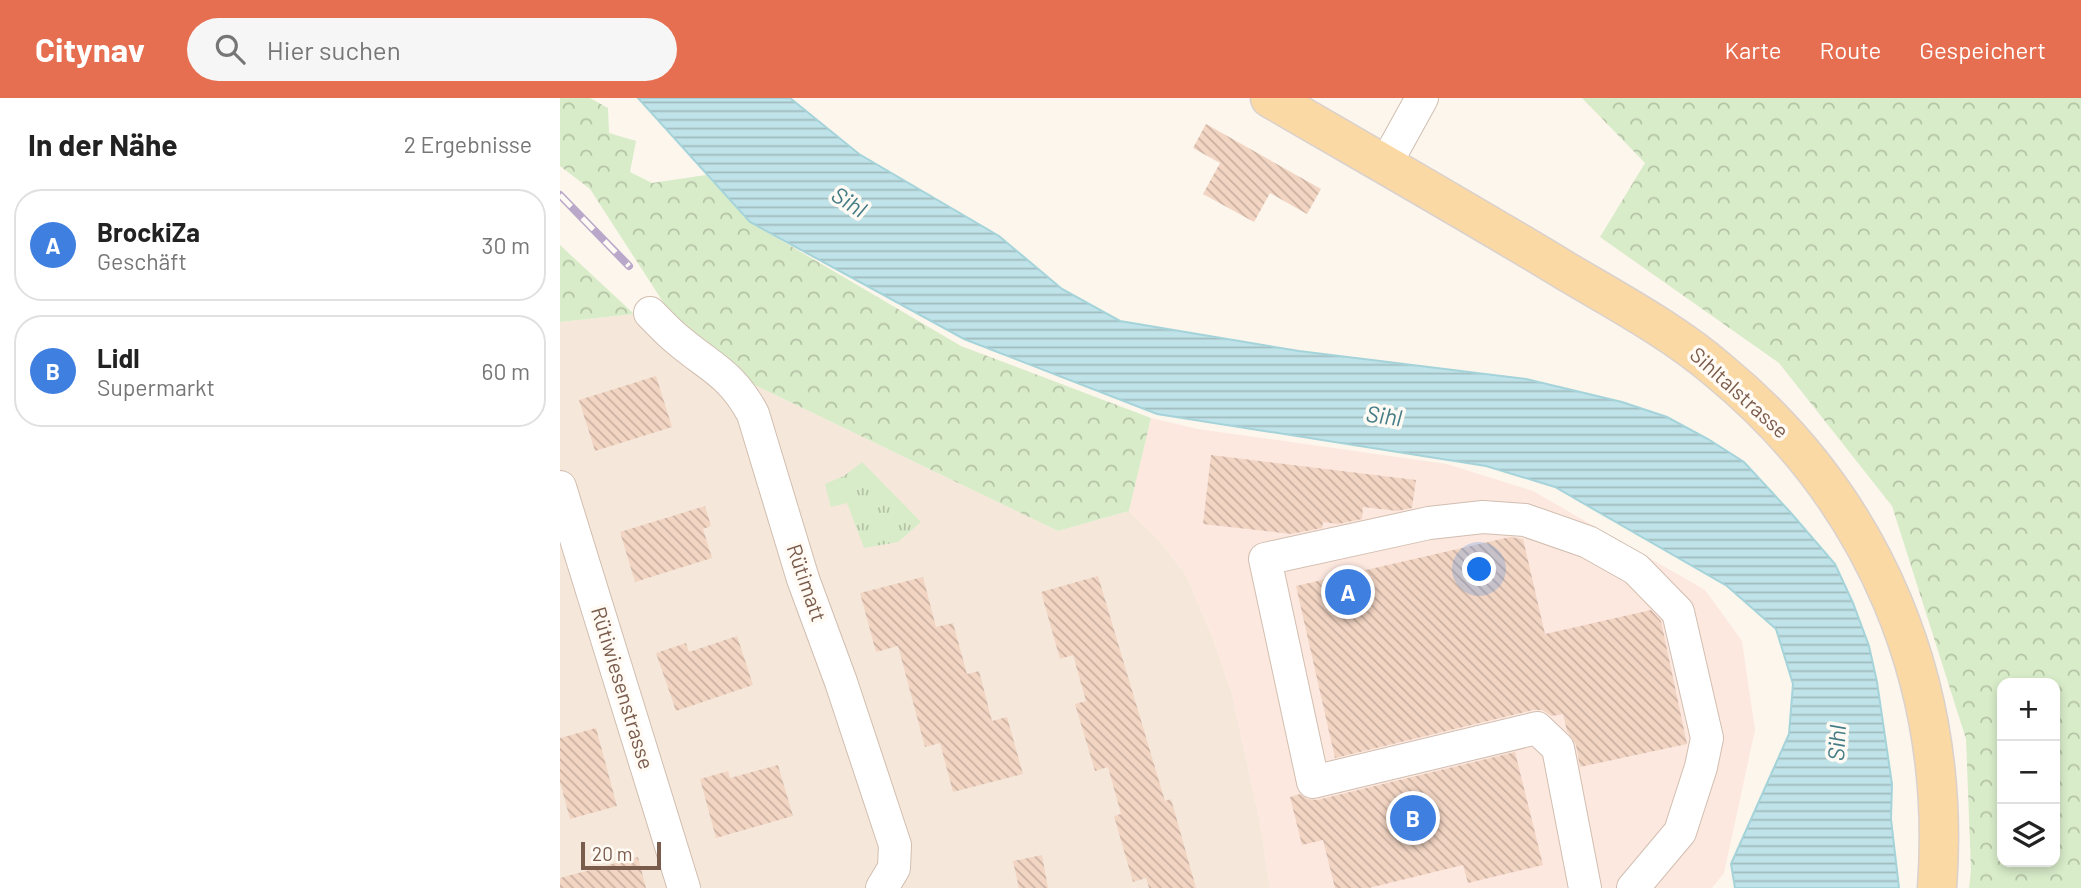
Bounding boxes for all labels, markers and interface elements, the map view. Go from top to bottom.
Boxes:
search box [187,18,677,81]
text: Citynav [35,29,145,69]
icon: search [211,30,249,68]
text: Hier suchen [267,34,401,65]
text: Karte [1724,35,1782,64]
text: Route [1820,35,1881,64]
text: Gespeichert [1919,35,2046,64]
text: In der Nähe [28,126,178,162]
text: 2 Ergebnisse [404,130,532,158]
water label: Sihl [827,180,872,223]
text: BrockiZa [97,216,200,247]
text: A [45,231,61,259]
text: 30 m [482,231,530,259]
text: Geschäft [97,247,187,275]
street label: Sihltalstrasse [1686,341,1794,443]
text: Lidl [97,342,140,373]
text: B [46,357,60,385]
text: 60 m [482,357,530,385]
text: Supermarkt [97,373,215,401]
water label: Sihl [1364,399,1404,431]
street label: Rütimatt [782,540,832,625]
your location [1462,552,1496,586]
pin: A [1325,566,1371,618]
street label: Rütiwiesenstrasse [587,603,660,772]
map controls [1997,678,2060,867]
button: + [1997,678,2060,741]
water label: Sihl [1821,724,1851,762]
button: − [1997,741,2060,804]
pin: B [1390,792,1436,844]
button: layers [1997,804,2060,867]
scale bar [581,839,662,871]
text: 20 m [592,842,632,865]

